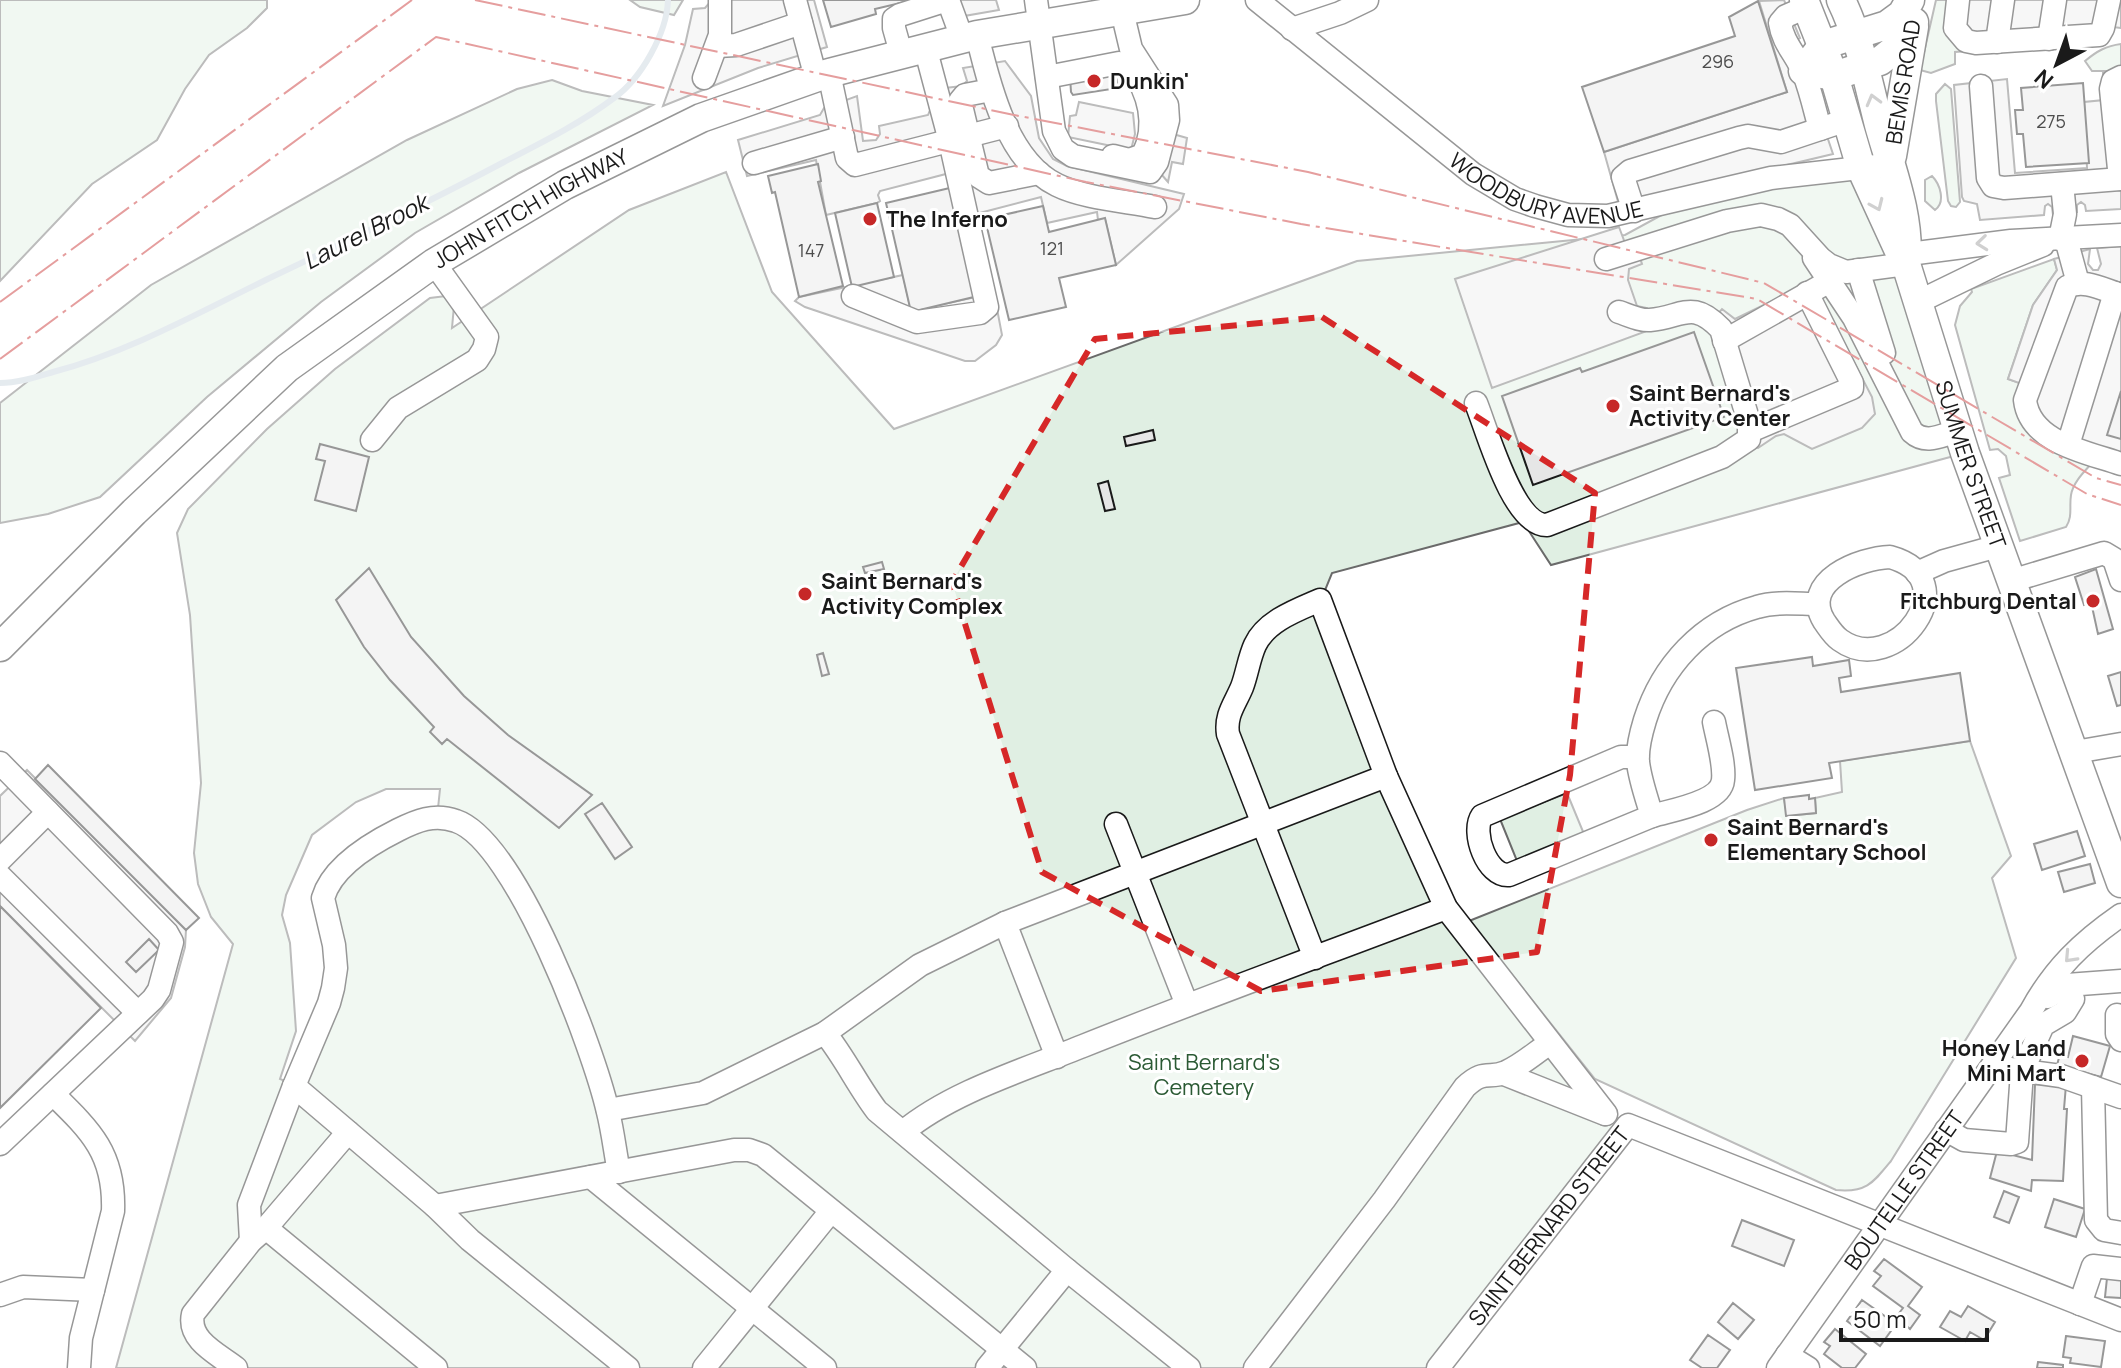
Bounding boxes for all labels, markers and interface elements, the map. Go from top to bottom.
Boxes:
street label: BEMIS ROAD [1878,18,1928,146]
north arrow [2017,24,2097,104]
house number: 296 [1702,49,1734,73]
text: N [2028,63,2060,96]
place label: Dunkin' [1110,66,1190,96]
marker: Dunkin' [1085,72,1103,90]
one-way arrow [1865,94,1882,108]
house number: 275 [2036,109,2066,133]
street label: JOHN FITCH HIGHWAY [427,141,634,275]
street label: WOODBURY AVENUE [1443,146,1646,232]
water label: Laurel Brook [297,184,436,277]
one-way arrow [1867,197,1883,212]
place label: The Inferno [886,204,1008,234]
marker: The Inferno [861,210,879,228]
one-way arrow [1975,235,1988,252]
house number: 121 [1040,236,1064,260]
house number: 147 [798,238,824,262]
street label: SUMMER STREET [1928,377,2013,552]
place label: Saint Bernard's Activity Center [1629,378,1790,433]
marker: Saint Bernard's Activity Center [1604,397,1622,415]
place label: Saint Bernard's Activity Complex [821,566,1003,621]
marker: Saint Bernard's Activity Complex [796,585,814,603]
place label: Fitchburg Dental [1900,586,2077,616]
marker: Fitchburg Dental [2084,592,2102,610]
place label: Saint Bernard's Elementary School [1727,812,1927,867]
marker: Saint Bernard's Elementary School [1702,831,1720,849]
one-way arrow [2064,948,2079,962]
place label: Honey Land Mini Mart [1942,1033,2066,1088]
park label: Saint Bernard's Cemetery [1128,1047,1280,1102]
marker: Honey Land Mini Mart [2073,1052,2091,1070]
street label: BOUTELLE STREET [1837,1104,1971,1276]
street label: SAINT BERNARD STREET [1461,1120,1636,1332]
scale bar [1841,1292,1987,1342]
text: 50 m [1853,1302,1907,1335]

